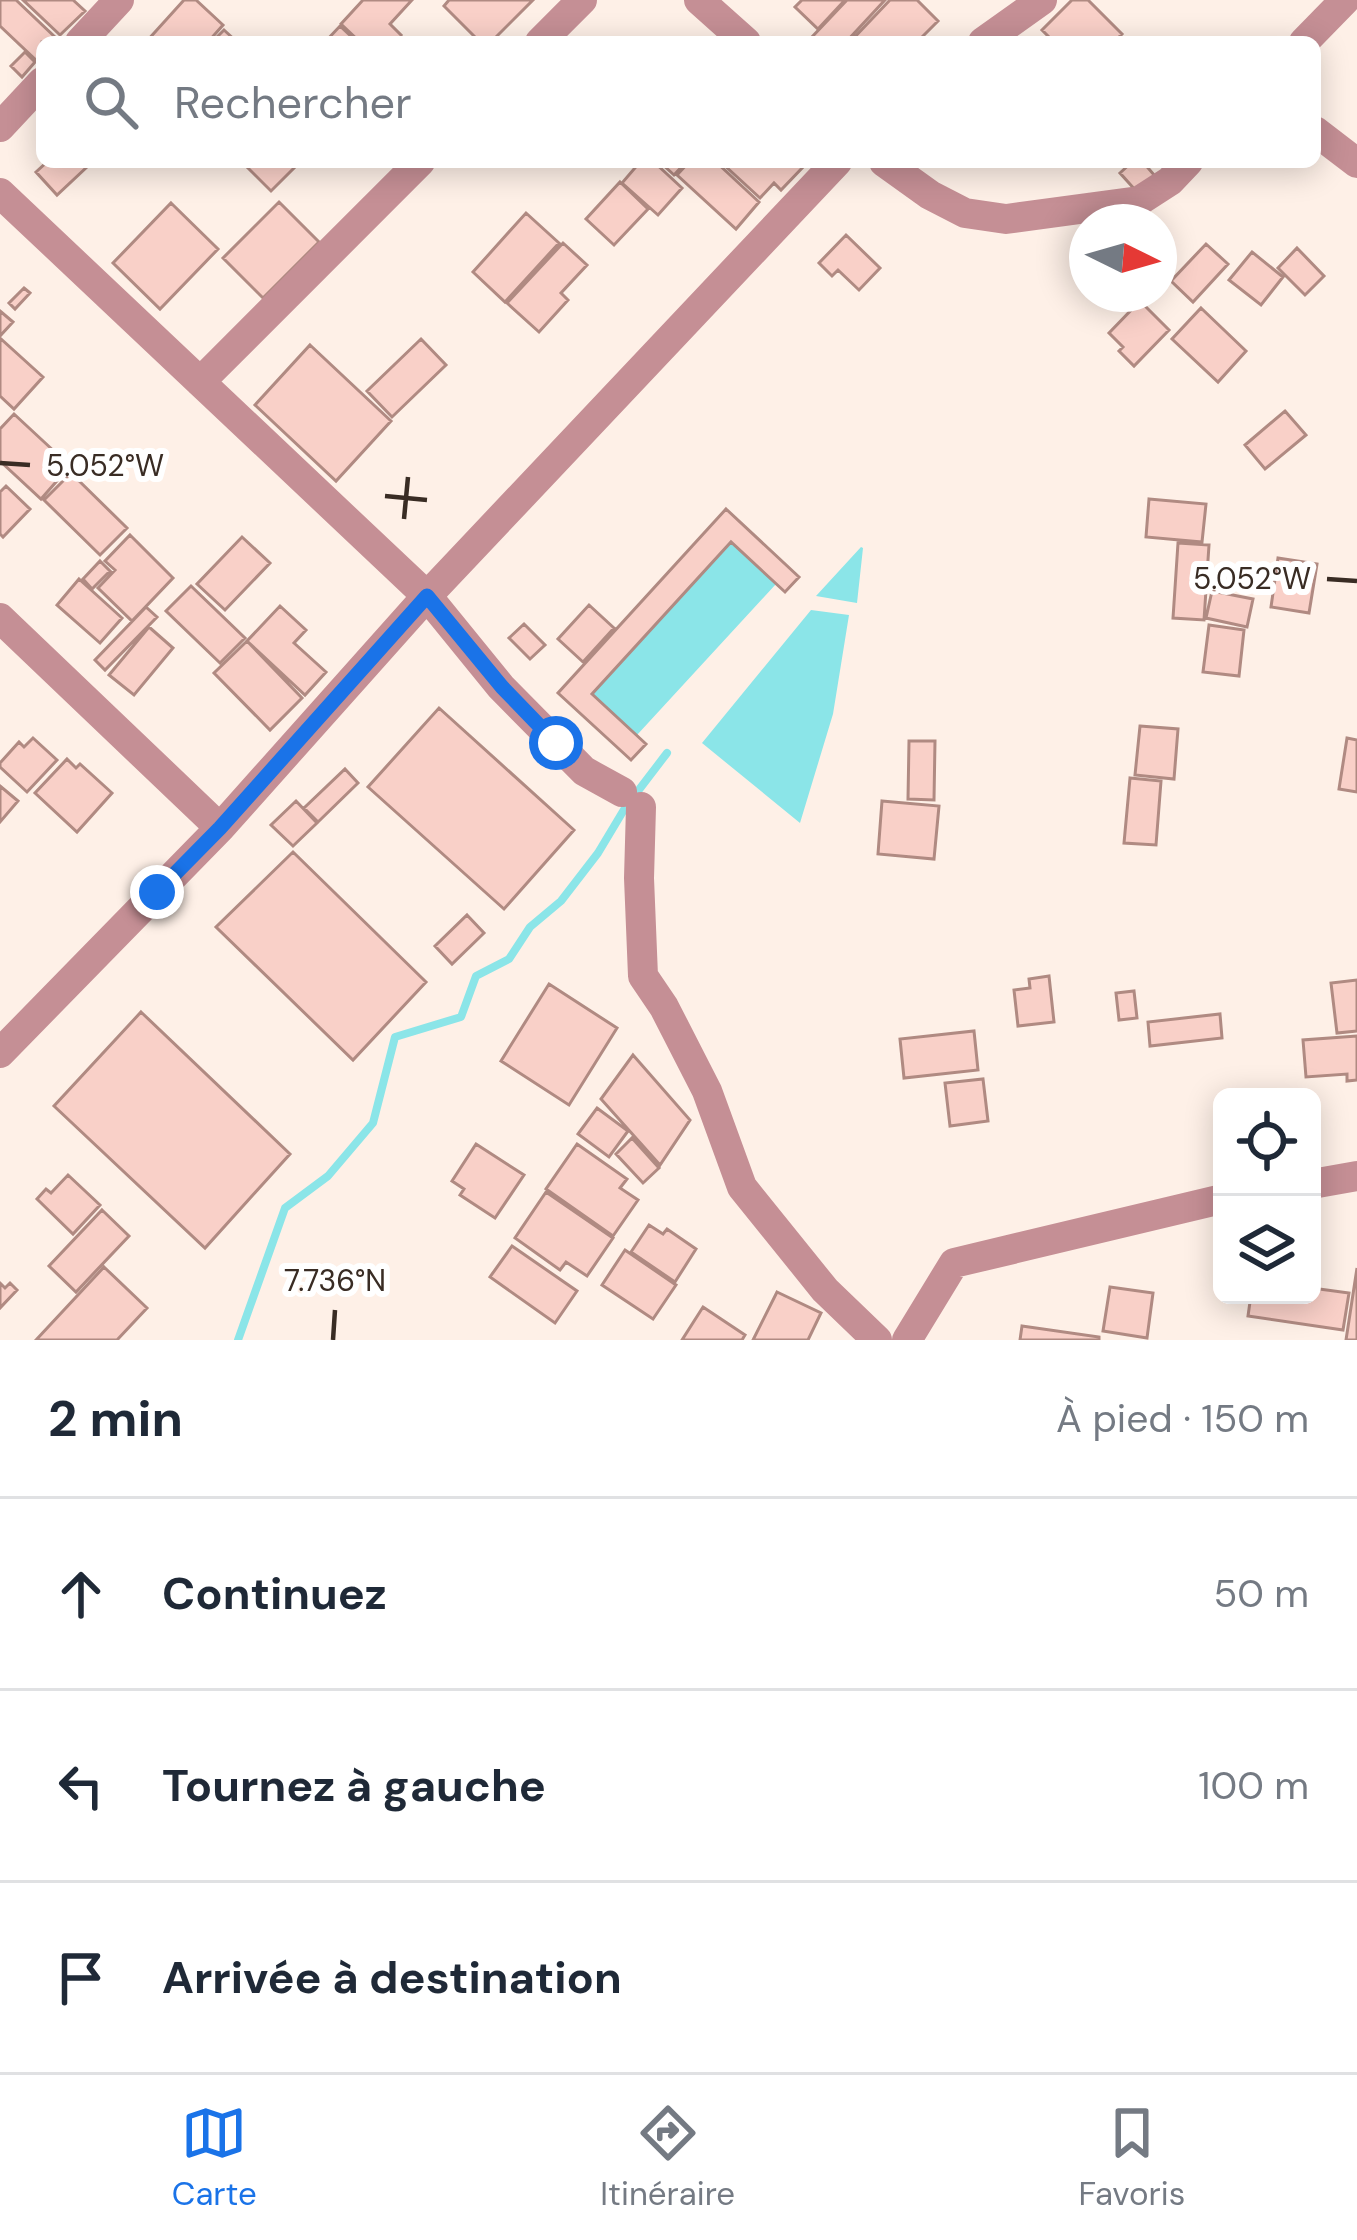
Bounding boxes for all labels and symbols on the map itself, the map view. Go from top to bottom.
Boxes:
north arrow [1069,204,1177,312]
text: 5.052°W [46,446,164,485]
text: 5.052°W [1193,559,1311,598]
route start [529,716,583,770]
route end [130,865,184,919]
text: 7.736°N [284,1261,386,1300]

